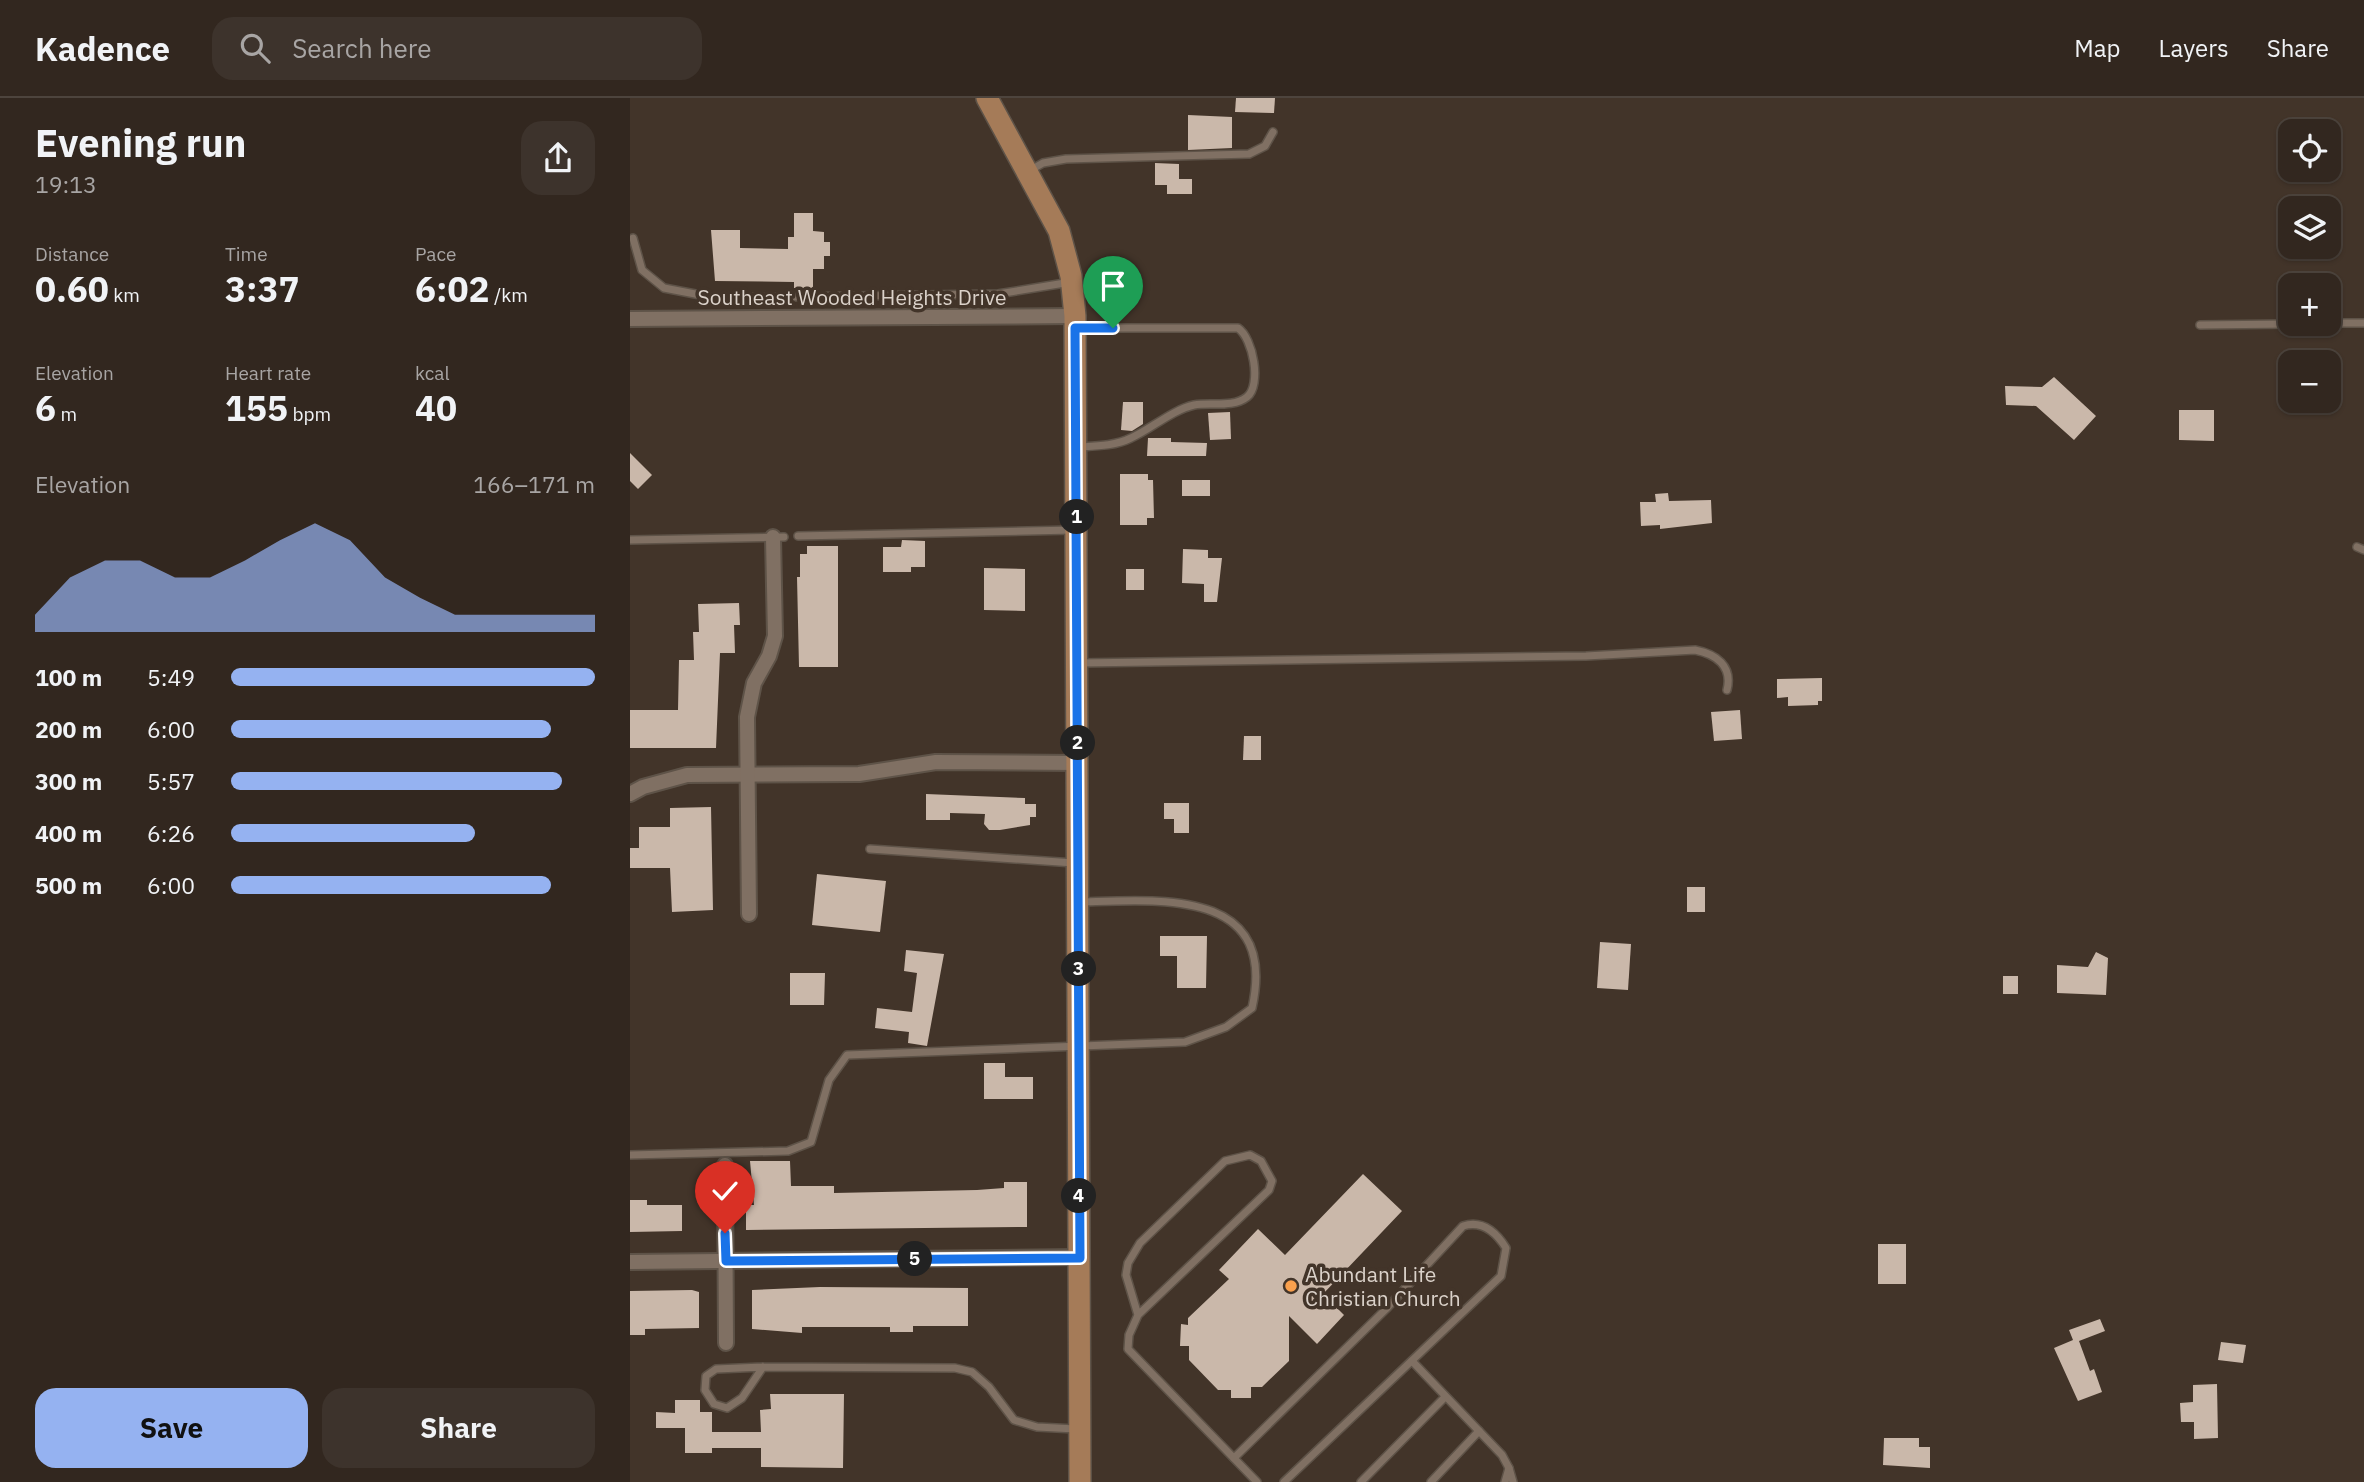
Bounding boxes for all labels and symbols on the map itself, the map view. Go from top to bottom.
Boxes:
pin [1083,256,1143,328]
street label: Southeast Wooded Heights Drive [697,283,1007,311]
pin: 1 [1060,500,1094,534]
pin: 2 [1060,726,1096,760]
pin: 3 [1062,952,1096,986]
pin [695,1161,755,1233]
pin: 4 [1062,1178,1096,1214]
pin: 5 [898,1242,932,1276]
place label: Abundant Life Christian Church [1305,1260,1461,1312]
marker: Abundant Life Christian Church [1283,1278,1299,1294]

